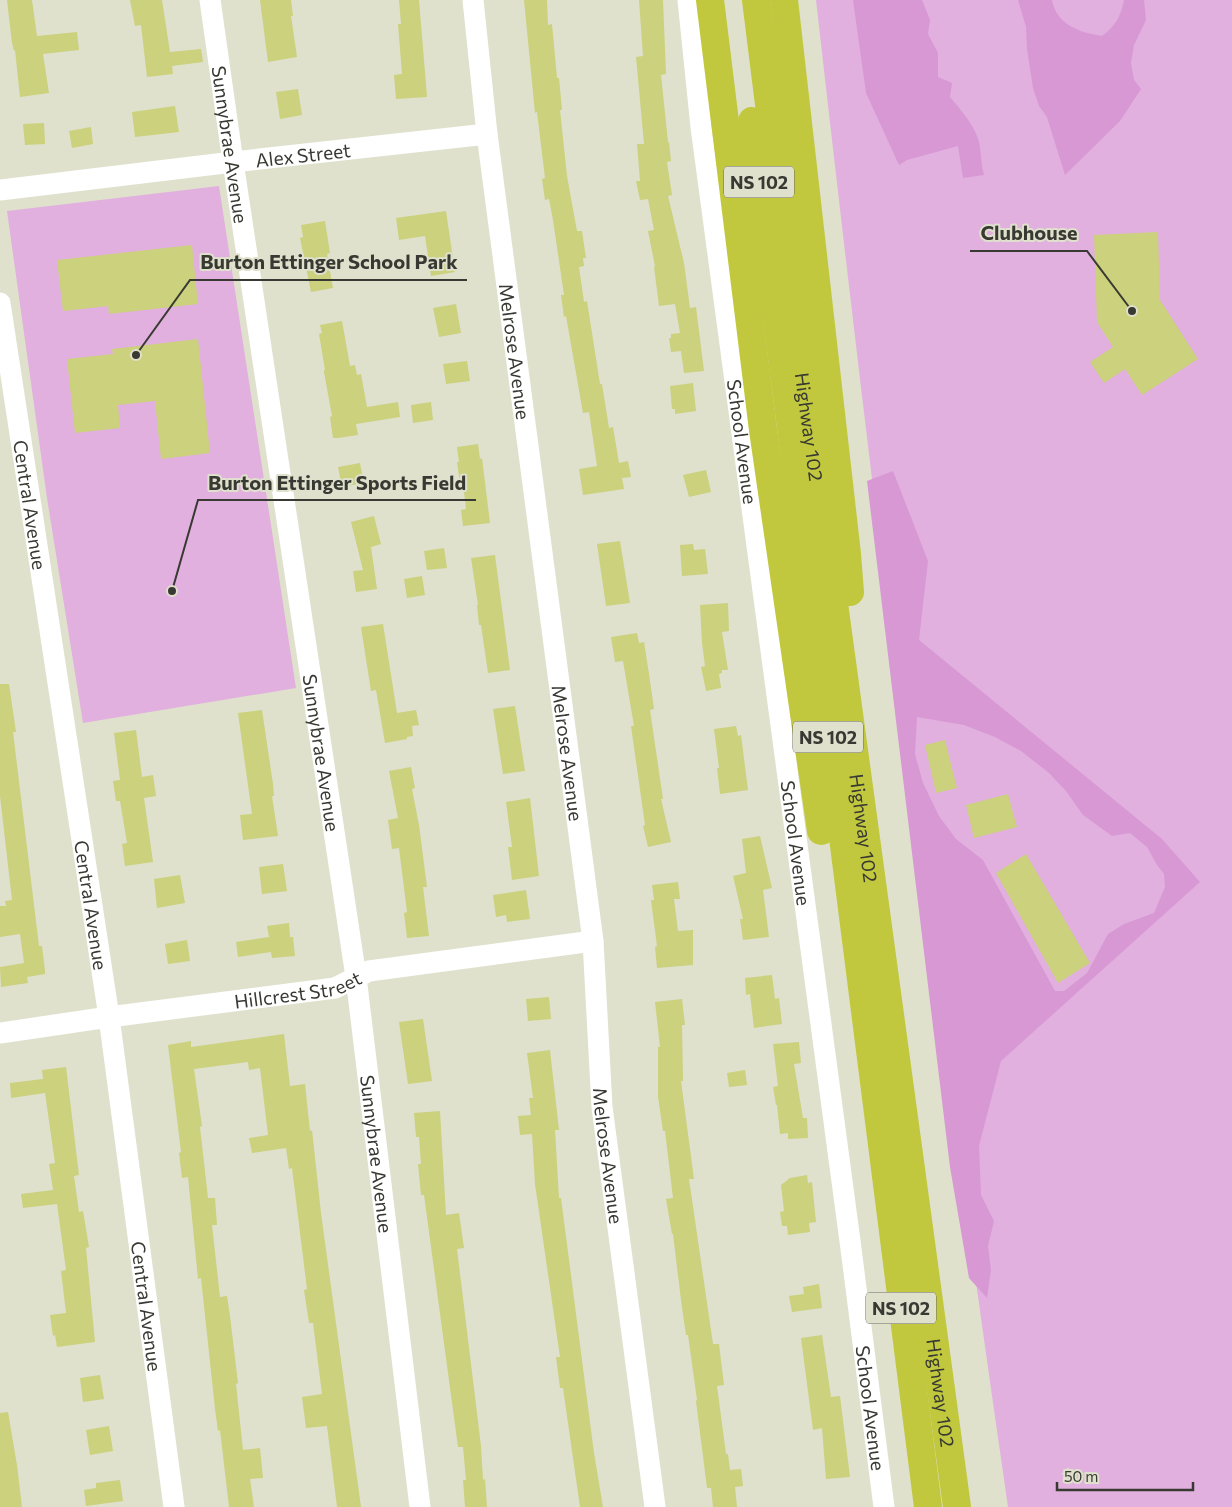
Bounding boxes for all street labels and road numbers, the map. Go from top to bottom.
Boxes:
street label: Sunnybrae Avenue [208,64,254,225]
street label: Alex Street [254,138,352,171]
road number: NS 102 [724,166,794,198]
street label: Melrose Avenue [495,282,536,421]
street label: Highway 102 [791,371,829,482]
street label: School Avenue [723,378,763,506]
street label: Central Avenue [10,438,52,571]
street label: Sunnybrae Avenue [299,672,345,833]
street label: Melrose Avenue [548,683,589,822]
road number: NS 102 [793,722,863,752]
street label: Highway 102 [846,772,883,884]
street label: School Avenue [777,779,817,907]
street label: Central Avenue [71,839,113,971]
street label: Hillcrest Street [233,965,365,1012]
street label: Sunnybrae Avenue [356,1074,398,1234]
street label: Melrose Avenue [589,1087,629,1225]
street label: Central Avenue [127,1240,167,1373]
road number: NS 102 [866,1292,936,1324]
street label: Highway 102 [923,1337,960,1448]
street label: School Avenue [852,1344,891,1472]

